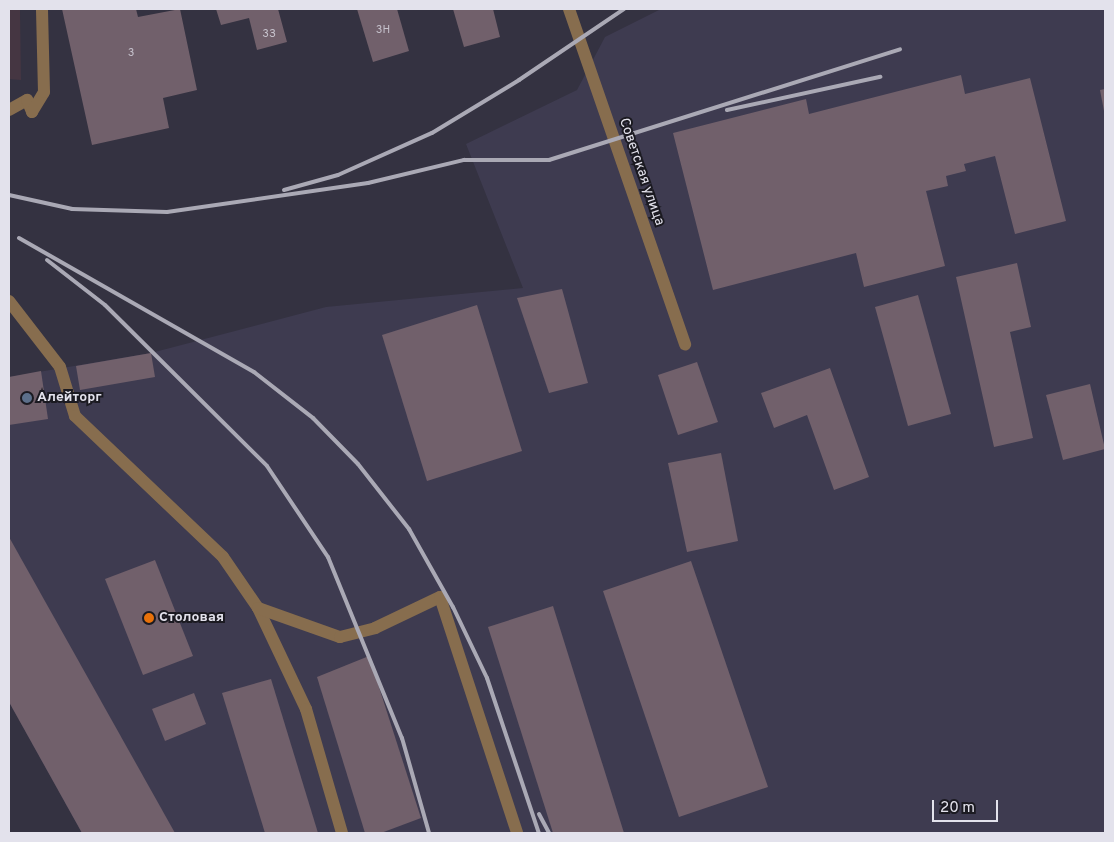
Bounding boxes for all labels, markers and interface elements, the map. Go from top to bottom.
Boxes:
house number: 3Н [376,23,390,37]
house number: 3З [262,27,276,41]
house number: 3 [128,46,134,60]
street label: Советская улица [615,116,667,228]
place label: Алейторг [37,390,102,406]
marker: Алейторг [21,392,33,404]
place label: Столовая [159,610,224,626]
marker: Столовая [143,612,155,624]
scale bar [934,790,1000,822]
text: 20 m [940,799,975,818]

